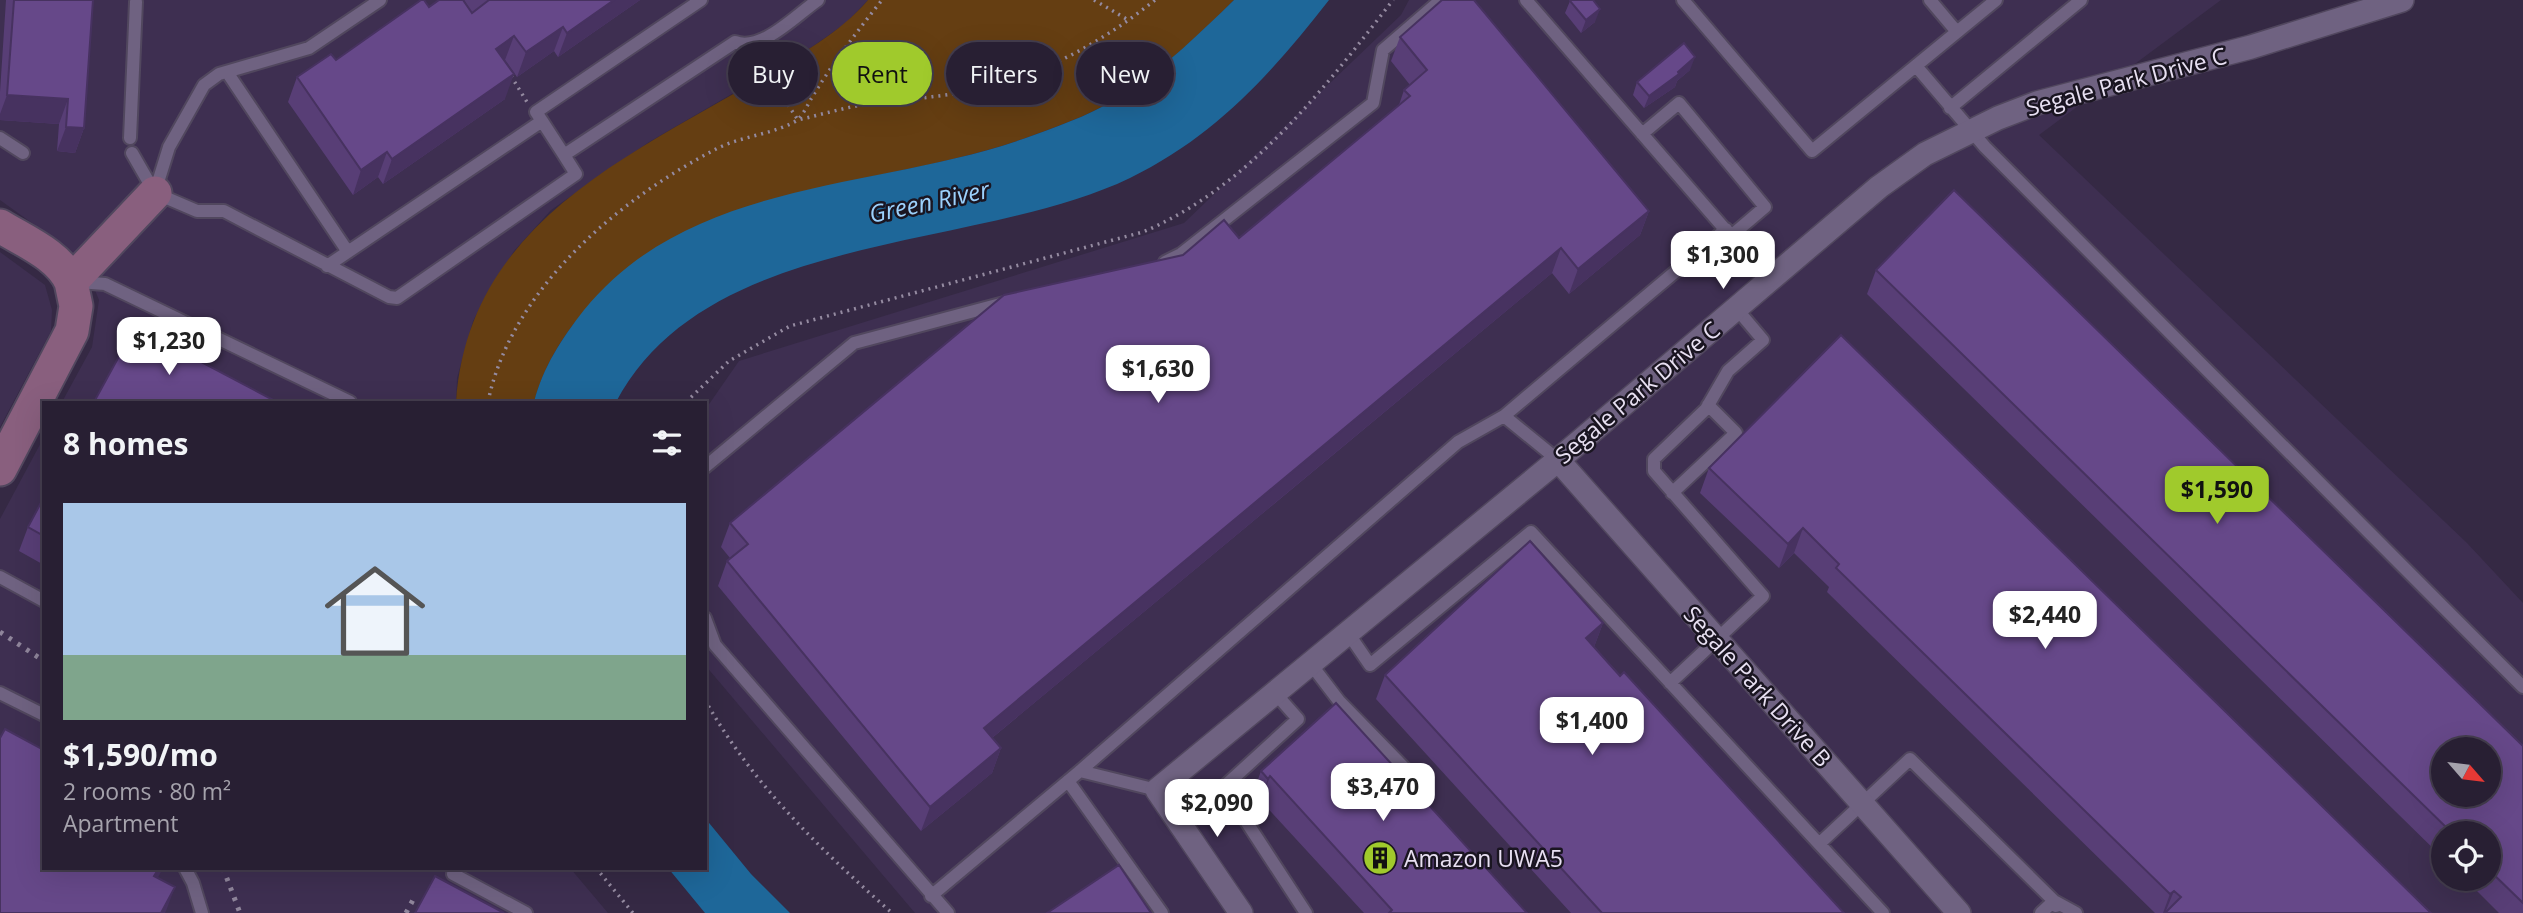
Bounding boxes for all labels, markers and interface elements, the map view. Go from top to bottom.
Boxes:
street label: Segale Park Drive C [2022,39,2230,123]
chip: Buy [728,42,818,105]
chip: Rent [832,42,932,105]
chip: Filters [946,42,1062,105]
chip: New [1076,42,1174,105]
water label: Green River [866,172,994,230]
pin: $1,300 [1666,232,1780,291]
text: $1,300 [1687,238,1759,270]
street label: Segale Park Drive C [1548,313,1726,471]
pin: $1,230 [112,318,226,377]
text: $1,230 [133,324,205,356]
pin: $1,630 [1101,346,1215,405]
text: $1,630 [1122,352,1194,384]
text: 8 homes [63,423,188,464]
icon: filters [648,424,686,462]
pin: $1,590 [2160,466,2274,526]
text: $1,590 [2181,473,2253,505]
icon: home [312,548,438,674]
pin: $2,440 [1988,592,2102,651]
street label: Segale Park Drive B [1677,598,1839,774]
text: $2,440 [2009,598,2081,630]
pin: $1,400 [1535,698,1649,757]
text: $1,400 [1556,704,1628,736]
text: $1,590/mo [63,734,218,775]
north arrow [2431,737,2501,807]
map controls [2431,737,2501,891]
pin: $3,470 [1326,764,1440,823]
text: $3,470 [1347,770,1419,802]
text: 2 rooms · 80 m² [63,775,231,807]
pin: $2,090 [1160,780,1274,839]
text: $2,090 [1181,786,1253,818]
text: Apartment [63,807,179,839]
button: locate [2431,821,2501,891]
building icon: Amazon UWA5 [1361,839,1399,877]
place label: Amazon UWA5 [1404,842,1563,874]

